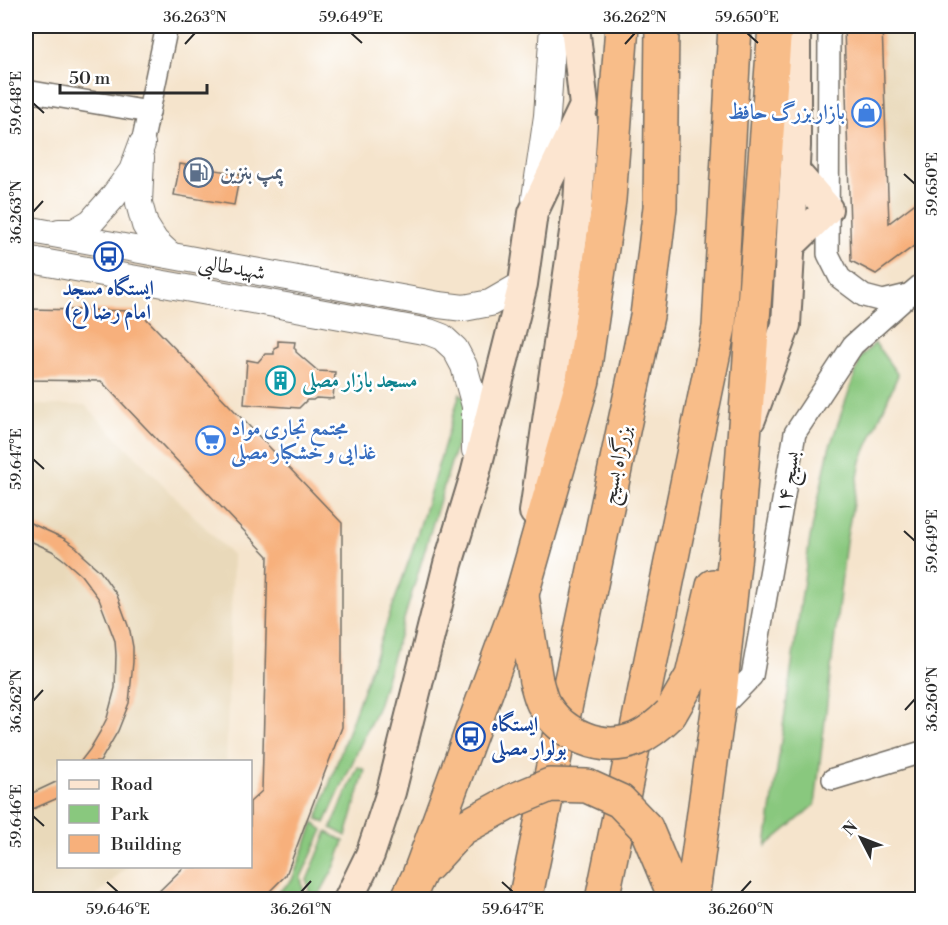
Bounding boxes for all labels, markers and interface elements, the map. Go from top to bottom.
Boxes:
text: 36.263°N [163,8,227,27]
text: 59.649°E [319,8,383,27]
text: 36.262°N [603,8,667,27]
text: 59.650°E [715,8,779,27]
scale bar [60,57,207,95]
text: 50 m [69,67,111,90]
text: 59.648°E [7,71,26,135]
shop icon: بازار بزرگ حافظ [850,96,882,128]
place label: بازار بزرگ حافظ [728,100,845,126]
text: 59.650°E [923,152,942,216]
fuel station icon: پمپ بنزین [183,156,215,188]
place label: پمپ بنزین [220,160,284,188]
text: 36.263°N [7,180,26,244]
bus stop icon: ایستگاه مسجد امام رضا (ع) [92,241,124,273]
street label: شهیدطالبی [196,249,267,290]
place label: ایستگاه مسجد امام رضا (ع) [62,274,154,331]
building icon: مسجد بازار مصلی [265,364,297,396]
place label: مسجد بازار مصلی [301,368,417,396]
place label: مجتمع تجاری مواد غذایی و خشکبار مصلی [230,416,376,468]
street label: بزرگراه بسیج [594,423,643,508]
supermarket icon: مجتمع تجاری مواد غذایی و خشکبار مصلی [194,424,226,456]
text: 59.647°E [7,428,26,490]
street label: بسیج ۱۴ [770,449,811,516]
text: 59.649°E [923,509,942,573]
text: 36.260°N [923,667,942,731]
text: 36.262°N [7,669,26,733]
place label: ایستگاه بولوار مصلی [490,710,567,764]
bus stop icon: ایستگاه بولوار مصلی [454,720,486,752]
legend [57,760,252,868]
text: Road [111,773,154,796]
text: 59.646°E [7,784,26,848]
text: Park [111,803,150,826]
north arrow [831,808,891,868]
text: N [839,817,862,840]
text: Building [110,833,182,856]
text: 59.646°E [86,900,150,919]
text: 36.261°N [270,900,332,919]
text: 59.647°E [482,900,544,919]
text: 36.260°N [709,900,773,919]

